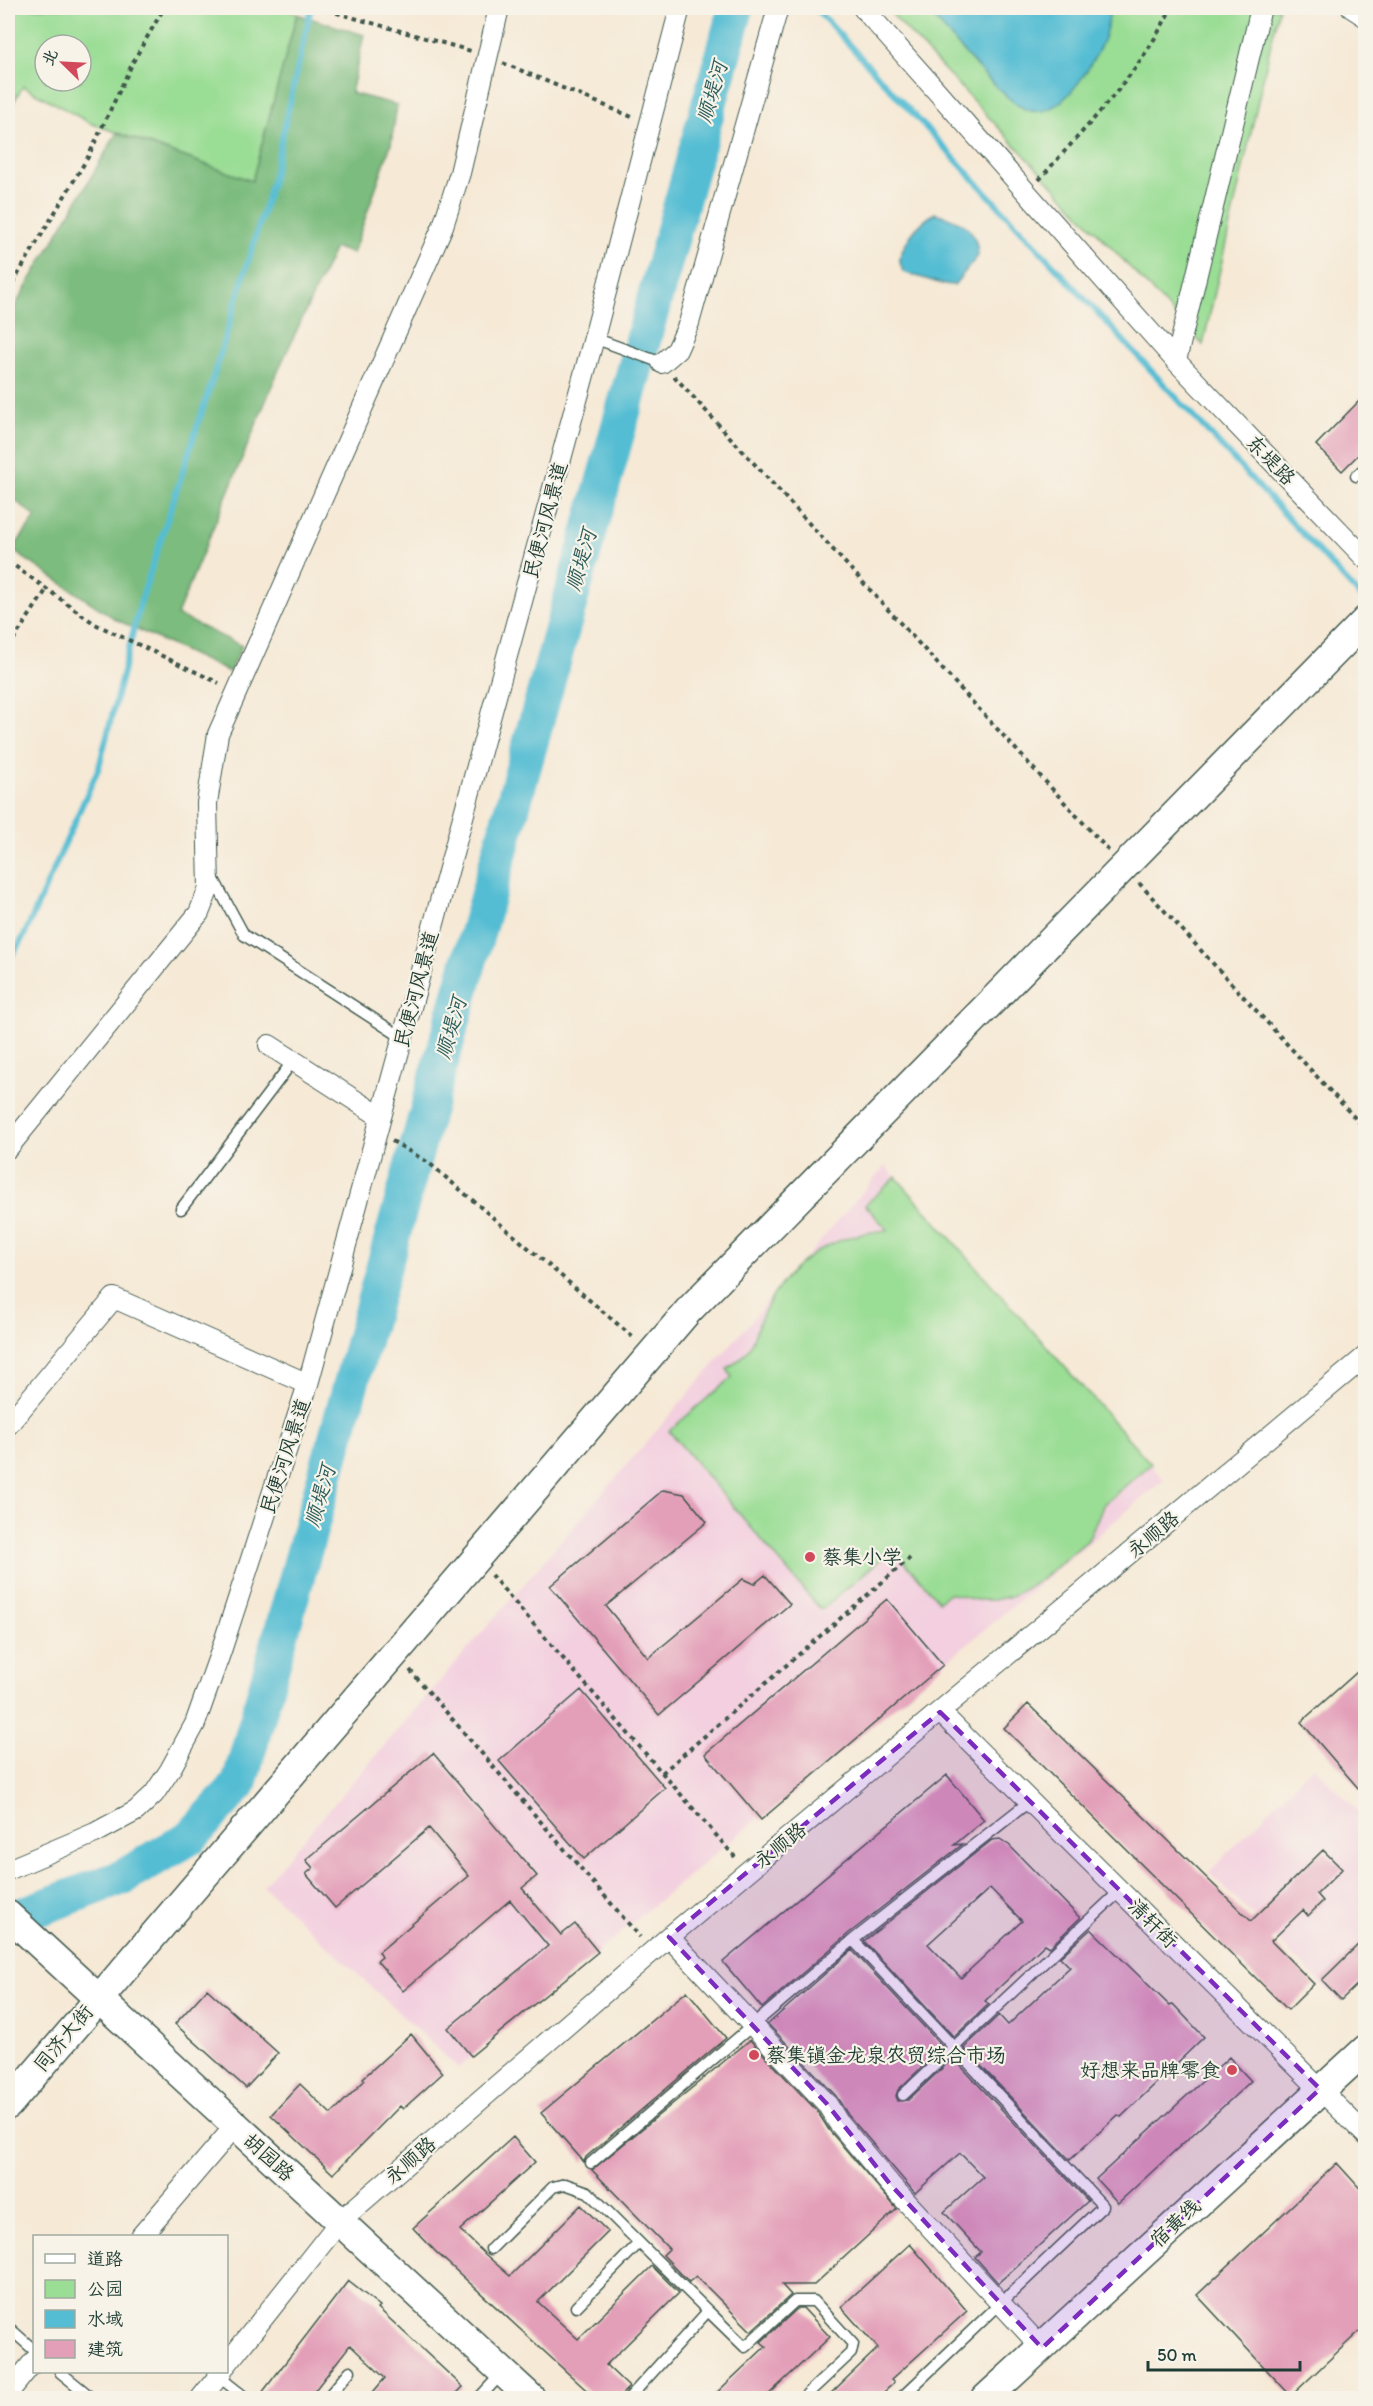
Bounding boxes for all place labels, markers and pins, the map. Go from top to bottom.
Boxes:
place label: 蔡集小学 [822,1545,902,1569]
marker: 蔡集小学 [803,1550,817,1564]
place label: 蔡集镇金龙泉农贸综合市场 [766,2043,1006,2067]
marker: 蔡集镇金龙泉农贸综合市场 [747,2048,761,2062]
place label: 好想来品牌零食 [1080,2058,1220,2082]
marker: 好想来品牌零食 [1225,2063,1239,2077]

